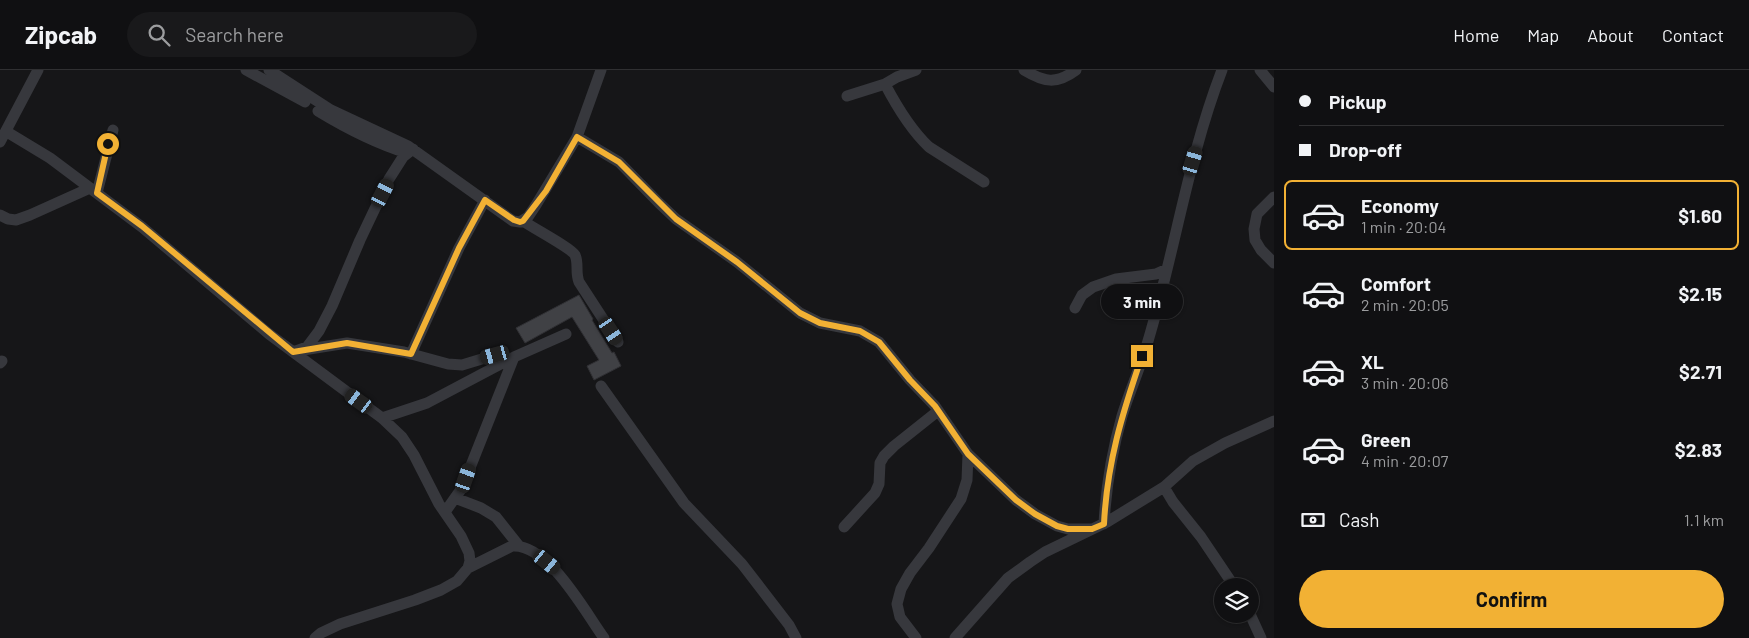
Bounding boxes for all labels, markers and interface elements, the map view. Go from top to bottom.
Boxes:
search box [127,12,477,57]
text: Zipcab [25,20,97,49]
icon: search [145,21,173,49]
text: Search here [185,23,284,46]
text: Home [1453,24,1499,46]
text: Map [1527,24,1559,46]
text: About [1587,24,1634,46]
text: Contact [1662,24,1724,46]
text: Pickup [1329,90,1387,113]
route start [97,133,119,155]
text: Drop-off [1329,138,1402,161]
car [1181,144,1204,178]
car [369,176,396,210]
icon: car [1301,193,1346,238]
text: Economy [1361,194,1439,217]
text: $1.60 [1678,204,1722,227]
text: 1 min · 20:04 [1361,217,1446,236]
icon: car [1301,271,1346,316]
text: Comfort [1361,272,1431,295]
text: $2.15 [1678,282,1722,305]
callout: 3 min [1101,284,1183,318]
text: 3 min [1123,292,1161,311]
text: 2 min · 20:05 [1361,295,1449,314]
car [596,314,625,348]
car [478,344,511,366]
route end [1131,345,1153,367]
icon: car [1301,349,1346,394]
text: XL [1361,350,1384,373]
text: $2.71 [1679,360,1722,383]
text: 3 min · 20:06 [1361,373,1448,392]
car [342,386,375,416]
icon: car [1301,427,1346,472]
text: Green [1361,428,1411,451]
text: $2.83 [1675,438,1722,461]
text: 4 min · 20:07 [1361,451,1448,470]
car [454,461,477,495]
icon: cash [1299,506,1327,534]
text: Cash [1339,508,1380,531]
text: 1.1 km [1684,510,1724,529]
car [530,547,563,577]
button: Confirm [1299,570,1724,628]
map controls [1214,578,1259,623]
button: layers [1214,578,1259,623]

